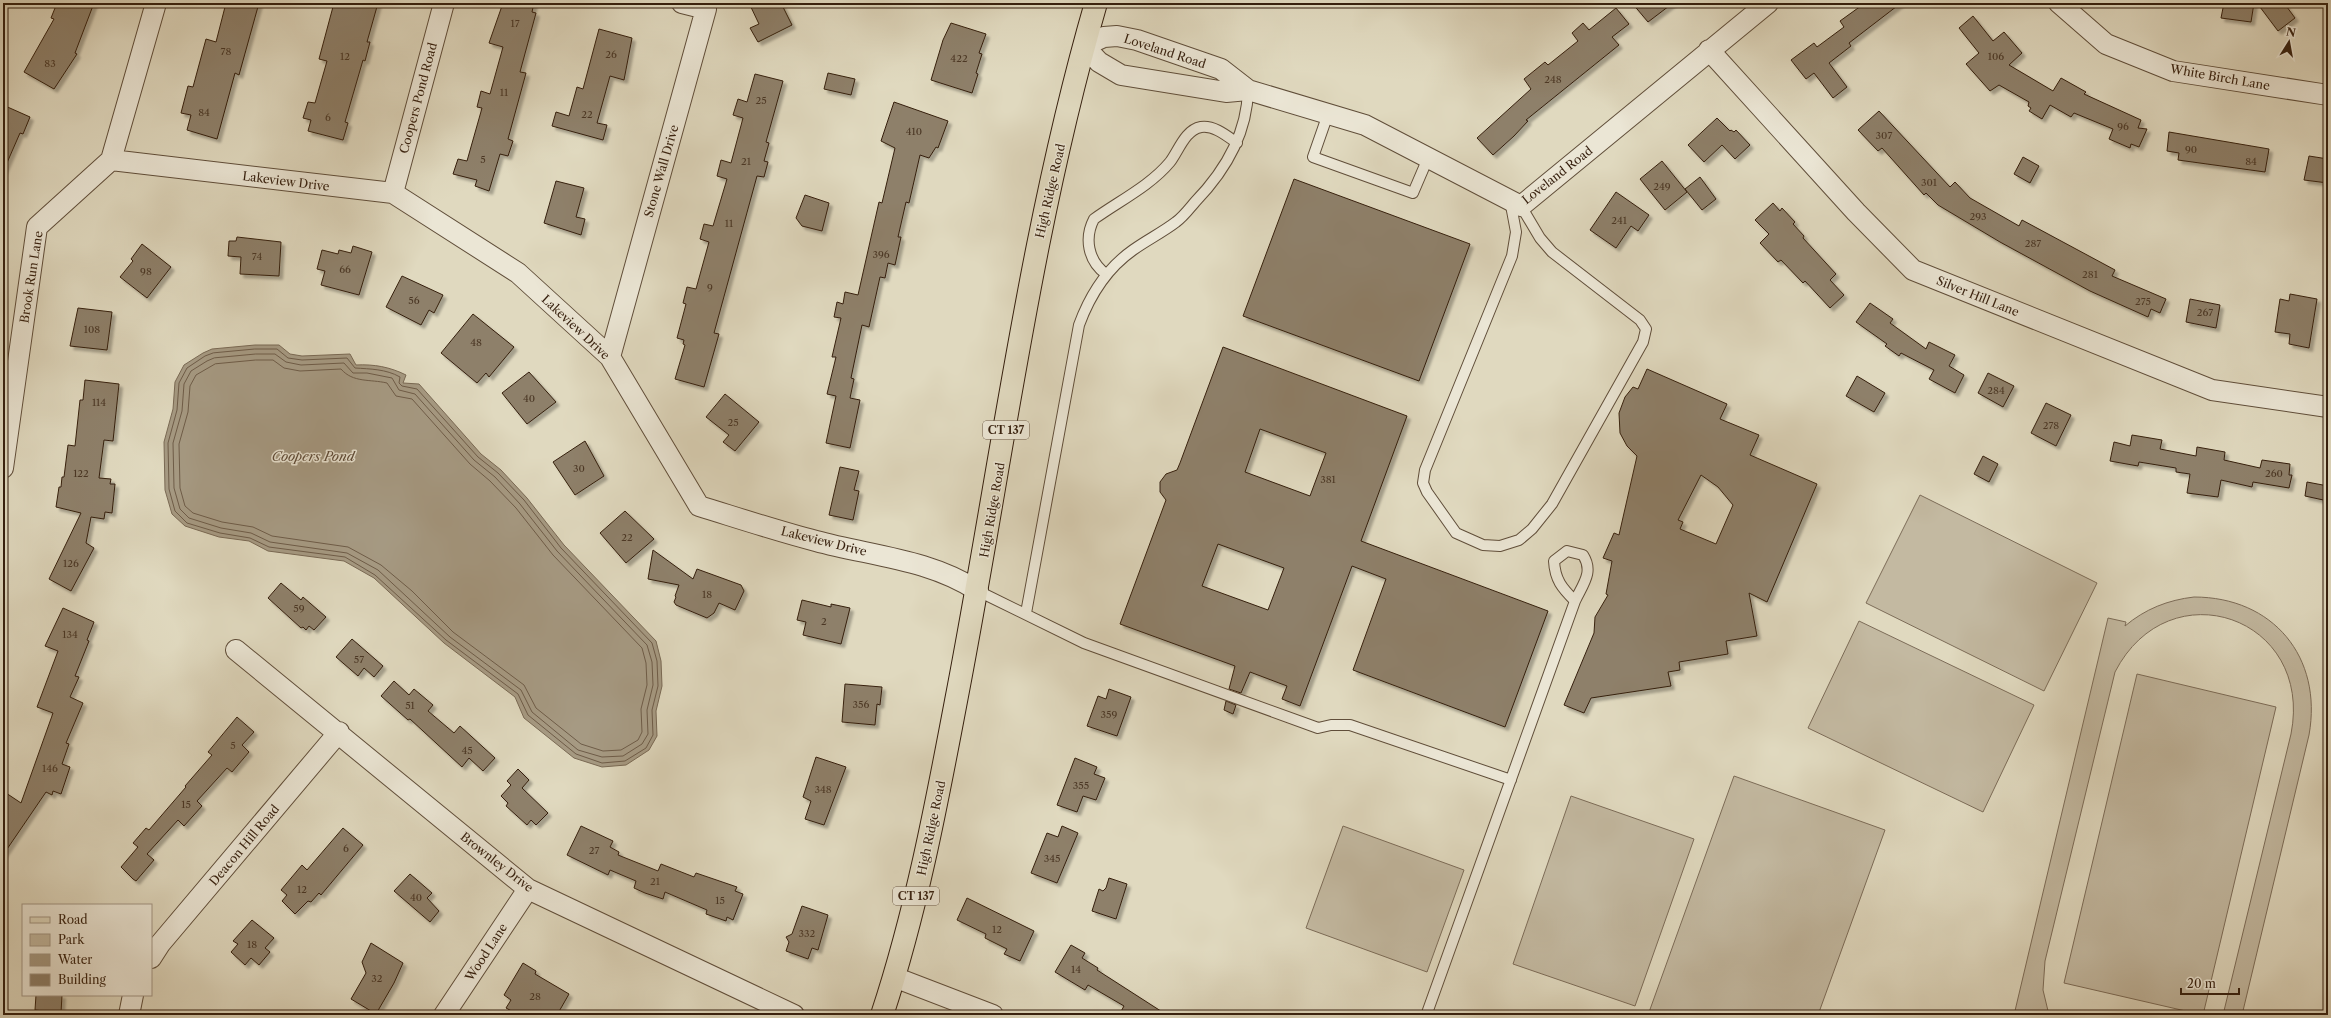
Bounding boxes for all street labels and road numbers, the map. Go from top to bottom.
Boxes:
street label: Loveland Road [1122,31,1209,72]
street label: Coopers Pond Road [396,40,440,155]
street label: White Birch Lane [2168,61,2271,93]
street label: Stone Wall Drive [641,123,681,219]
street label: High Ridge Road [1032,142,1068,240]
street label: Loveland Road [1519,142,1596,207]
street label: Lakeview Drive [242,168,331,194]
street label: Brook Run Lane [16,230,46,324]
street label: Silver Hill Lane [1934,273,2022,320]
street label: Lakeview Drive [539,292,613,363]
road number: CT 137 [983,421,1029,439]
street label: High Ridge Road [976,460,1008,559]
street label: Lakeview Drive [780,523,869,559]
street label: High Ridge Road [914,779,949,877]
street label: Deacon Hill Road [206,801,283,889]
street label: Brownley Drive [458,829,537,895]
road number: CT 137 [893,887,939,905]
street label: Wood Lane [461,920,510,985]

